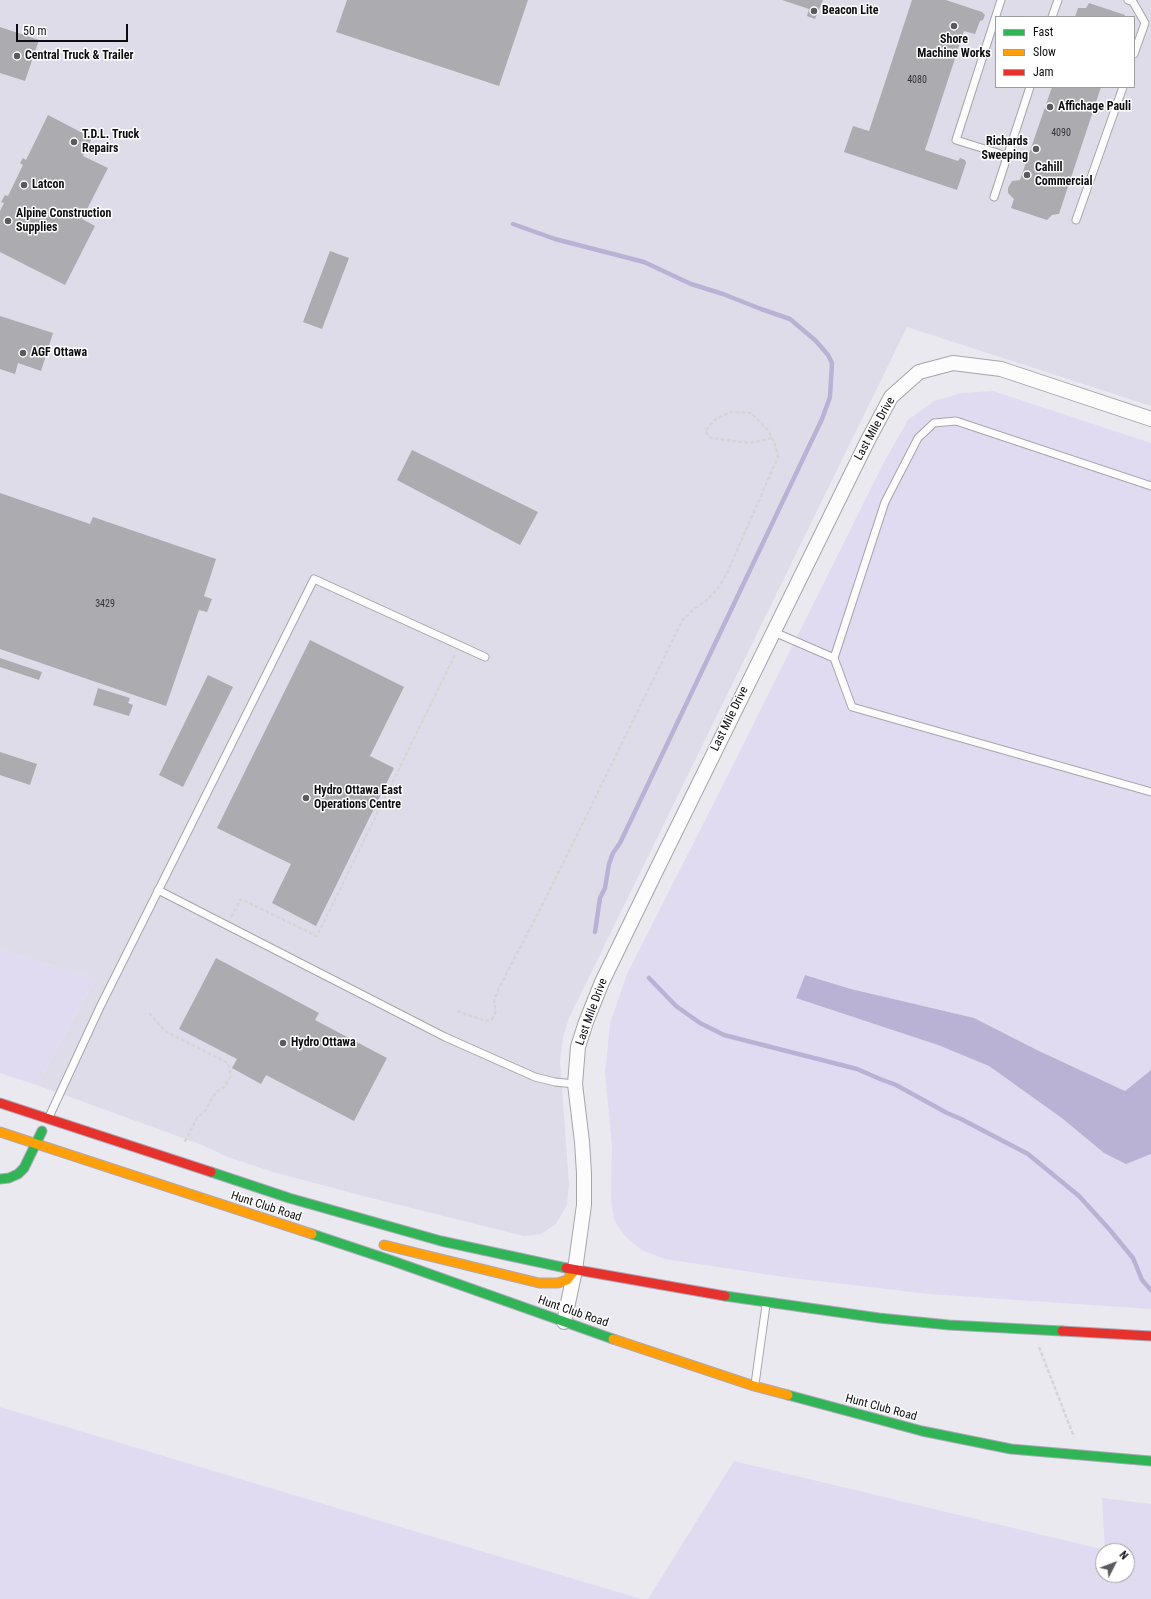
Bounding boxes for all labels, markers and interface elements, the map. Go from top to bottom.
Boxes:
place label: Beacon Lite [822,4,878,18]
marker: Beacon Lite [809,6,819,16]
scale bar [18,16,130,42]
legend [995,16,1135,88]
marker: Shore Machine Works [949,21,959,31]
text: 50 m [23,24,47,38]
text: Fast [1033,25,1053,39]
place label: Shore Machine Works [917,33,991,61]
text: Slow [1033,45,1056,59]
place label: Central Truck & Trailer [25,49,133,63]
marker: Central Truck & Trailer [12,51,22,61]
text: Jam [1033,65,1054,79]
house number: 4080 [907,74,927,86]
place label: Affichage Pauli [1058,100,1131,114]
marker: Affichage Pauli [1045,102,1055,112]
house number: 4090 [1051,127,1071,139]
place label: T.D.L. Truck Repairs [82,128,139,156]
place label: Richards Sweeping [982,135,1028,163]
marker: T.D.L. Truck Repairs [69,137,79,147]
marker: Richards Sweeping [1031,144,1041,154]
place label: Cahill Commercial [1035,161,1092,189]
marker: Cahill Commercial [1022,170,1032,180]
place label: Latcon [32,178,64,192]
marker: Latcon [19,180,29,190]
place label: Alpine Construction Supplies [16,207,111,235]
marker: Alpine Construction Supplies [3,216,13,226]
place label: AGF Ottawa [31,346,87,360]
marker: AGF Ottawa [18,348,28,358]
street label: Last Mile Drive [852,395,898,463]
house number: 3429 [95,598,115,610]
street label: Last Mile Drive [708,684,752,754]
place label: Hydro Ottawa East Operations Centre [314,784,402,812]
marker: Hydro Ottawa East Operations Centre [301,793,311,803]
street label: Last Mile Drive [573,977,611,1047]
place label: Hydro Ottawa [291,1036,356,1050]
marker: Hydro Ottawa [278,1038,288,1048]
street label: Hunt Club Road [229,1189,303,1225]
street label: Hunt Club Road [536,1293,610,1331]
street label: Hunt Club Road [844,1392,918,1424]
north arrow [1095,1543,1135,1583]
text: N [1116,1548,1131,1562]

